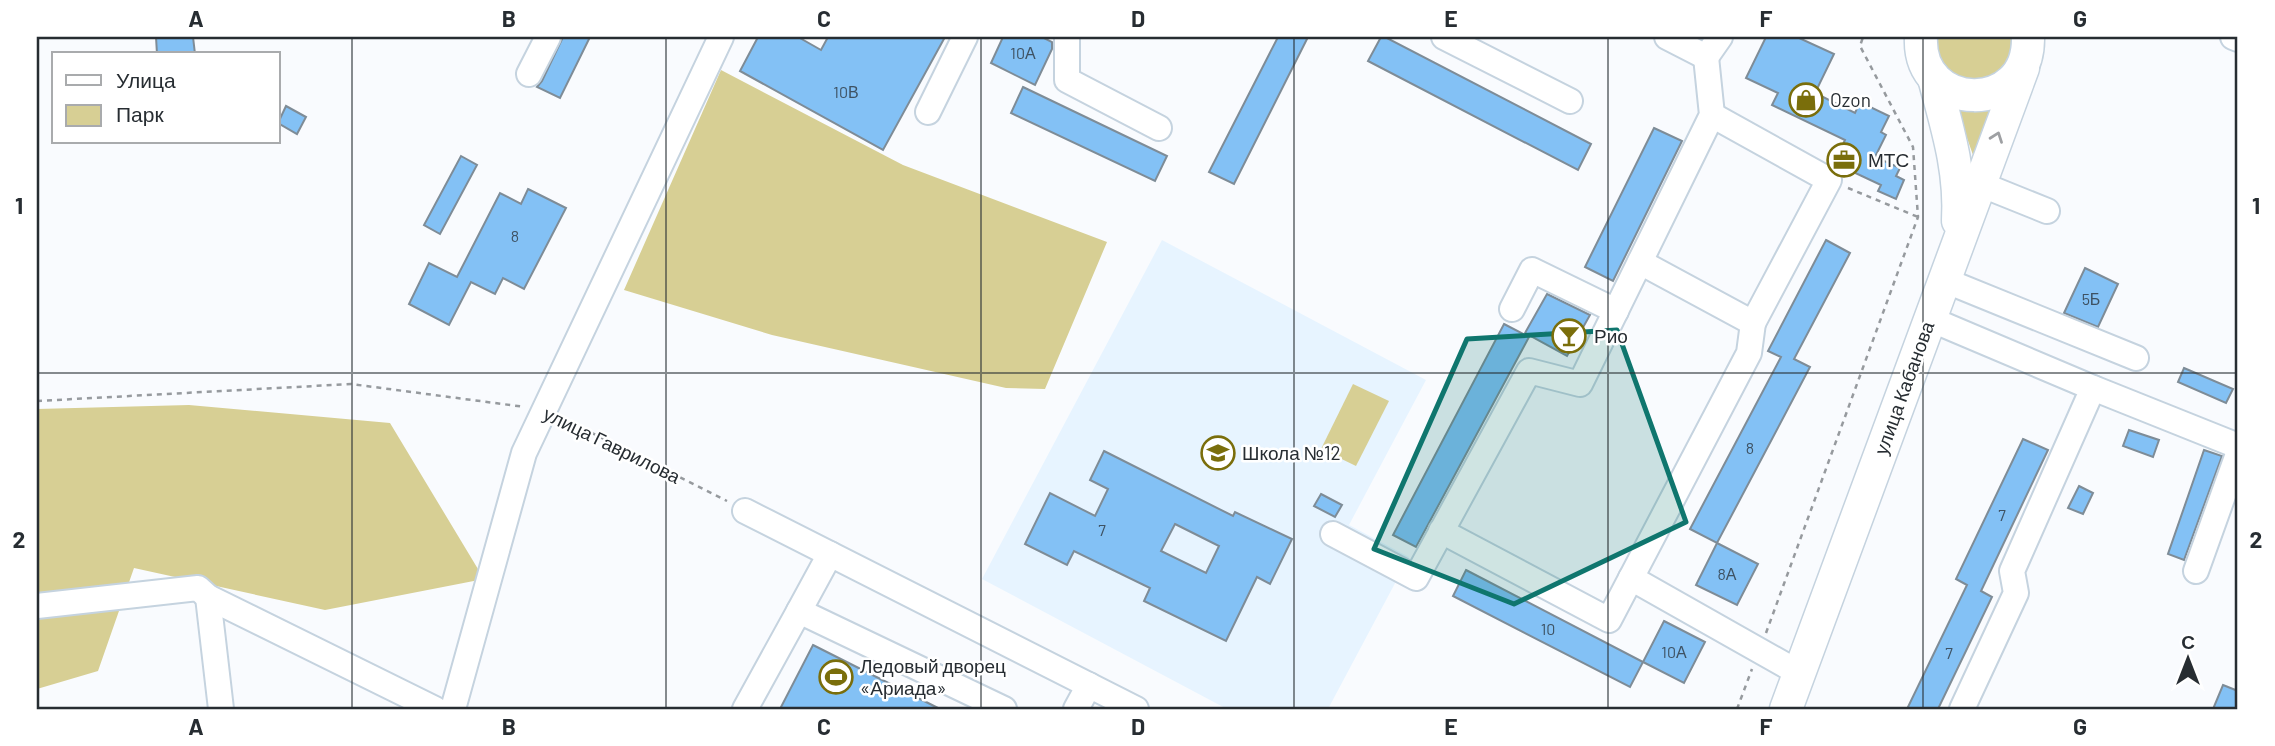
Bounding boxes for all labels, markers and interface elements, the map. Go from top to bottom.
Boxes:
text: A [188,4,204,32]
text: B [502,4,516,32]
text: C [817,4,831,32]
text: D [1131,4,1145,32]
text: E [1444,4,1458,32]
text: F [1760,4,1773,32]
text: G [2073,4,2087,32]
house number: 10А [1010,43,1036,62]
legend [52,52,280,144]
text: Улица [116,67,176,92]
shop icon: Ozon [1787,81,1825,119]
house number: 10В [833,82,859,101]
place label: Ozon [1830,88,1871,111]
text: Парк [116,101,164,126]
one-way arrow [1989,132,2003,144]
office icon: МТС [1825,141,1863,179]
place label: МТС [1868,148,1909,171]
text: 1 [15,191,23,219]
text: 1 [2252,191,2260,219]
house number: 8 [511,226,519,245]
house number: 5Б [2082,289,2100,308]
bar icon: Рио [1550,317,1588,355]
street label: улица Кабанова [1869,318,1938,458]
place label: Рио [1594,324,1628,347]
street label: улица Гаврилова [540,401,685,488]
school or university icon: Школа №12 [1199,434,1237,472]
house number: 8 [1746,438,1754,457]
place label: Школа №12 [1242,441,1341,464]
house number: 7 [1998,505,2006,524]
house number: 7 [1098,520,1106,539]
text: 2 [13,525,25,553]
text: 2 [2250,525,2262,553]
house number: 8А [1717,564,1737,583]
house number: 10 [1541,619,1555,638]
north arrow [2152,624,2222,694]
text: С [2181,630,2195,653]
house number: 10А [1661,642,1687,661]
house number: 7 [1945,643,1953,662]
place label: Ледовый дворец «Ариада» [860,654,1006,699]
sports icon: Ледовый дворец «Ариада» [817,658,855,696]
text: A [188,712,204,740]
text: B [502,712,516,740]
text: C [817,712,831,740]
text: D [1131,712,1145,740]
text: E [1444,712,1458,740]
text: F [1760,712,1773,740]
text: G [2073,712,2087,740]

